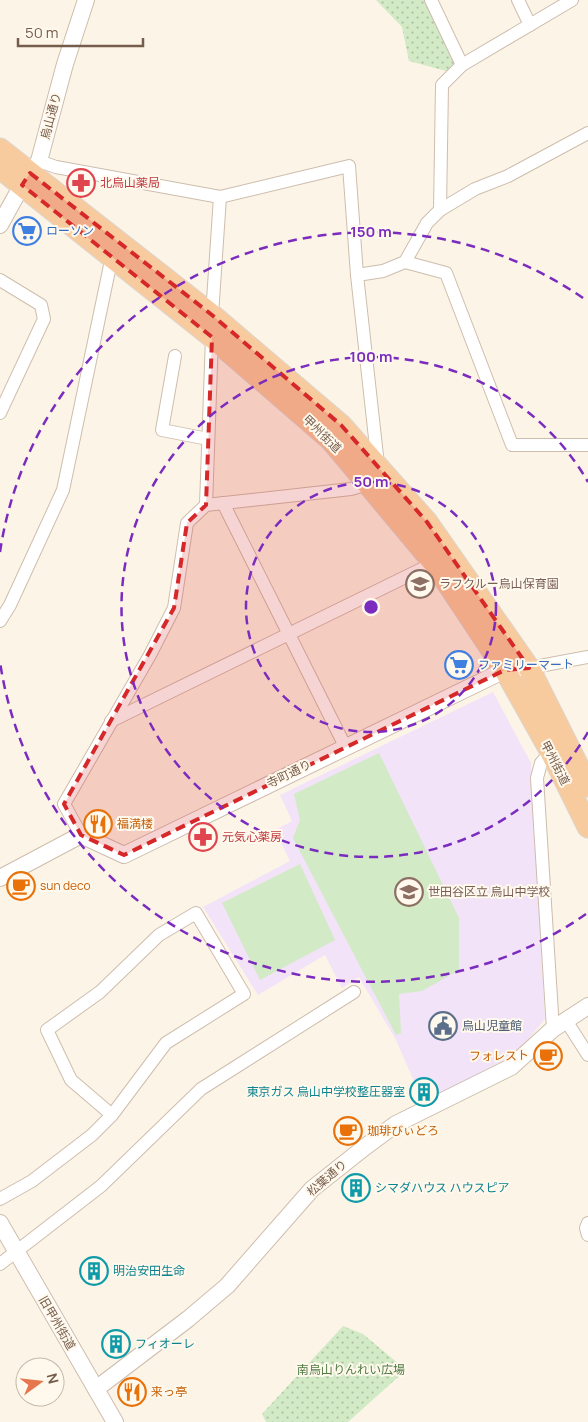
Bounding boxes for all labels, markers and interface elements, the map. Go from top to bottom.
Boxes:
scale bar [18,15,142,47]
text: 50 m [25,22,59,43]
street label: 烏山通り [36,90,65,141]
pharmacy icon: 北烏山薬局 [66,168,96,198]
place label: 北烏山薬局 [100,174,160,191]
supermarket icon: ローソン [12,216,42,246]
text: 150 m [350,221,392,242]
place label: ローソン [46,222,94,239]
text: 100 m [350,346,392,367]
street label: 甲州街道 [299,411,346,456]
text: 50 m [353,471,389,492]
school or university icon: ラフクルー烏山保育園 [405,569,435,599]
place label: ラフクルー烏山保育園 [439,575,559,592]
centre of rings [362,598,380,616]
supermarket icon: ファミリーマート [444,650,474,680]
place label: ファミリーマート [478,656,574,673]
street label: 甲州街道 [537,738,574,788]
street label: 寺町通り [263,755,314,792]
restaurant icon: 福満楼 [83,809,113,839]
place label: 福満楼 [117,815,153,832]
pharmacy icon: 元気心薬房 [188,822,218,852]
place label: 元気心薬房 [222,828,282,845]
cafe icon: sun deco [6,871,36,901]
place label: sun deco [40,877,91,894]
school or university icon: 世田谷区立 烏山中学校 [394,877,424,907]
place label: 世田谷区立 烏山中学校 [428,883,550,900]
public building icon: 烏山児童館 [428,1011,458,1041]
place label: 烏山児童館 [462,1017,522,1034]
cafe icon: フォレスト [533,1041,563,1071]
place label: フォレスト [469,1047,529,1064]
building icon: 東京ガス 烏山中学校整圧器室 [409,1077,439,1107]
place label: 東京ガス 烏山中学校整圧器室 [247,1083,405,1100]
cafe icon: 珈琲びぃどろ [333,1116,363,1146]
place label: 珈琲びぃどろ [367,1122,439,1139]
street label: 松葉通り [303,1155,350,1200]
building icon: シマダハウス ハウスピア [341,1173,371,1203]
place label: シマダハウス ハウスピア [375,1179,509,1196]
building icon: 明治安田生命 [79,1256,109,1286]
place label: 明治安田生命 [113,1262,185,1279]
street label: 旧甲州街道 [35,1293,80,1353]
building icon: フィオーレ [101,1329,131,1359]
place label: フィオーレ [135,1335,195,1352]
north arrow [15,1357,65,1407]
park label: 南烏山りんれい広場 [297,1361,405,1378]
text: N [43,1371,64,1386]
restaurant icon: 来っ亭 [117,1377,147,1407]
place label: 来っ亭 [151,1383,187,1400]

